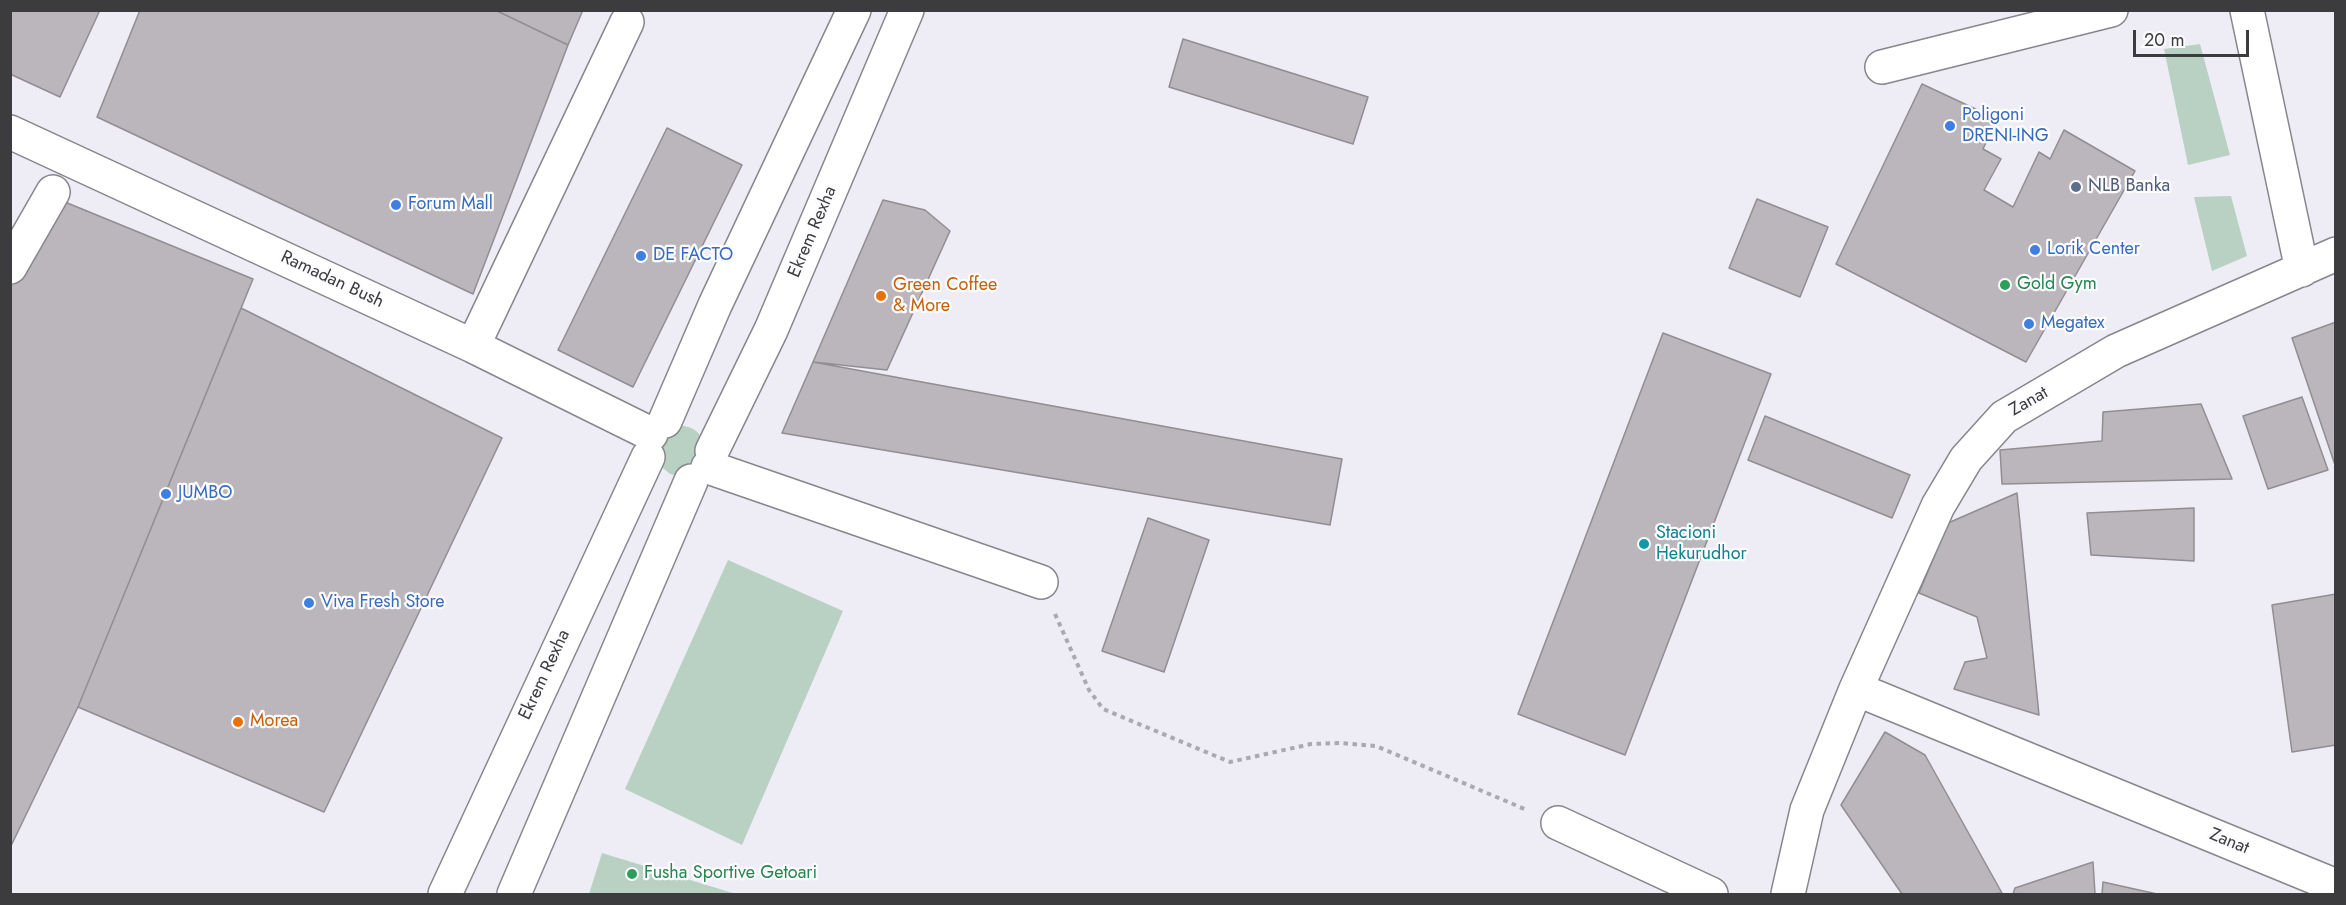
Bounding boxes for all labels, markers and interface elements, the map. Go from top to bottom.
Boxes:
scale bar [2136,18,2252,56]
text: 20 m [2144,27,2184,53]
place label: Poligoni DRENI-ING [1962,105,2049,148]
marker: Poligoni DRENI-ING [1943,119,1957,133]
place label: NLB Banka [2088,176,2170,198]
marker: NLB Banka [2069,180,2083,194]
street label: Ekrem Rexha [784,183,842,281]
place label: Forum Mall [408,194,493,216]
marker: Forum Mall [389,198,403,212]
place label: Lorik Center [2047,239,2140,261]
marker: Lorik Center [2028,243,2042,257]
place label: DE FACTO [653,245,733,267]
street label: Ramadan Bush [277,247,387,313]
marker: DE FACTO [634,249,648,263]
place label: Gold Gym [2017,274,2097,296]
place label: Green Coffee & More [893,275,997,318]
marker: Gold Gym [1998,278,2012,292]
marker: Green Coffee & More [874,289,888,303]
place label: Megatex [2041,313,2105,335]
marker: Megatex [2022,317,2036,331]
street label: Zanat [2006,382,2052,422]
place label: JUMBO [178,483,232,505]
marker: JUMBO [159,487,173,501]
place label: Stacioni Hekurudhor [1656,523,1747,566]
marker: Stacioni Hekurudhor [1637,537,1651,551]
place label: Viva Fresh Store [321,592,445,614]
marker: Viva Fresh Store [302,596,316,610]
street label: Ekrem Rexha [515,626,575,724]
place label: Morea [250,711,298,733]
marker: Morea [231,715,245,729]
street label: Zanat [2206,824,2252,860]
place label: Fusha Sportive Getoari [644,863,817,885]
marker: Fusha Sportive Getoari [625,867,639,881]

